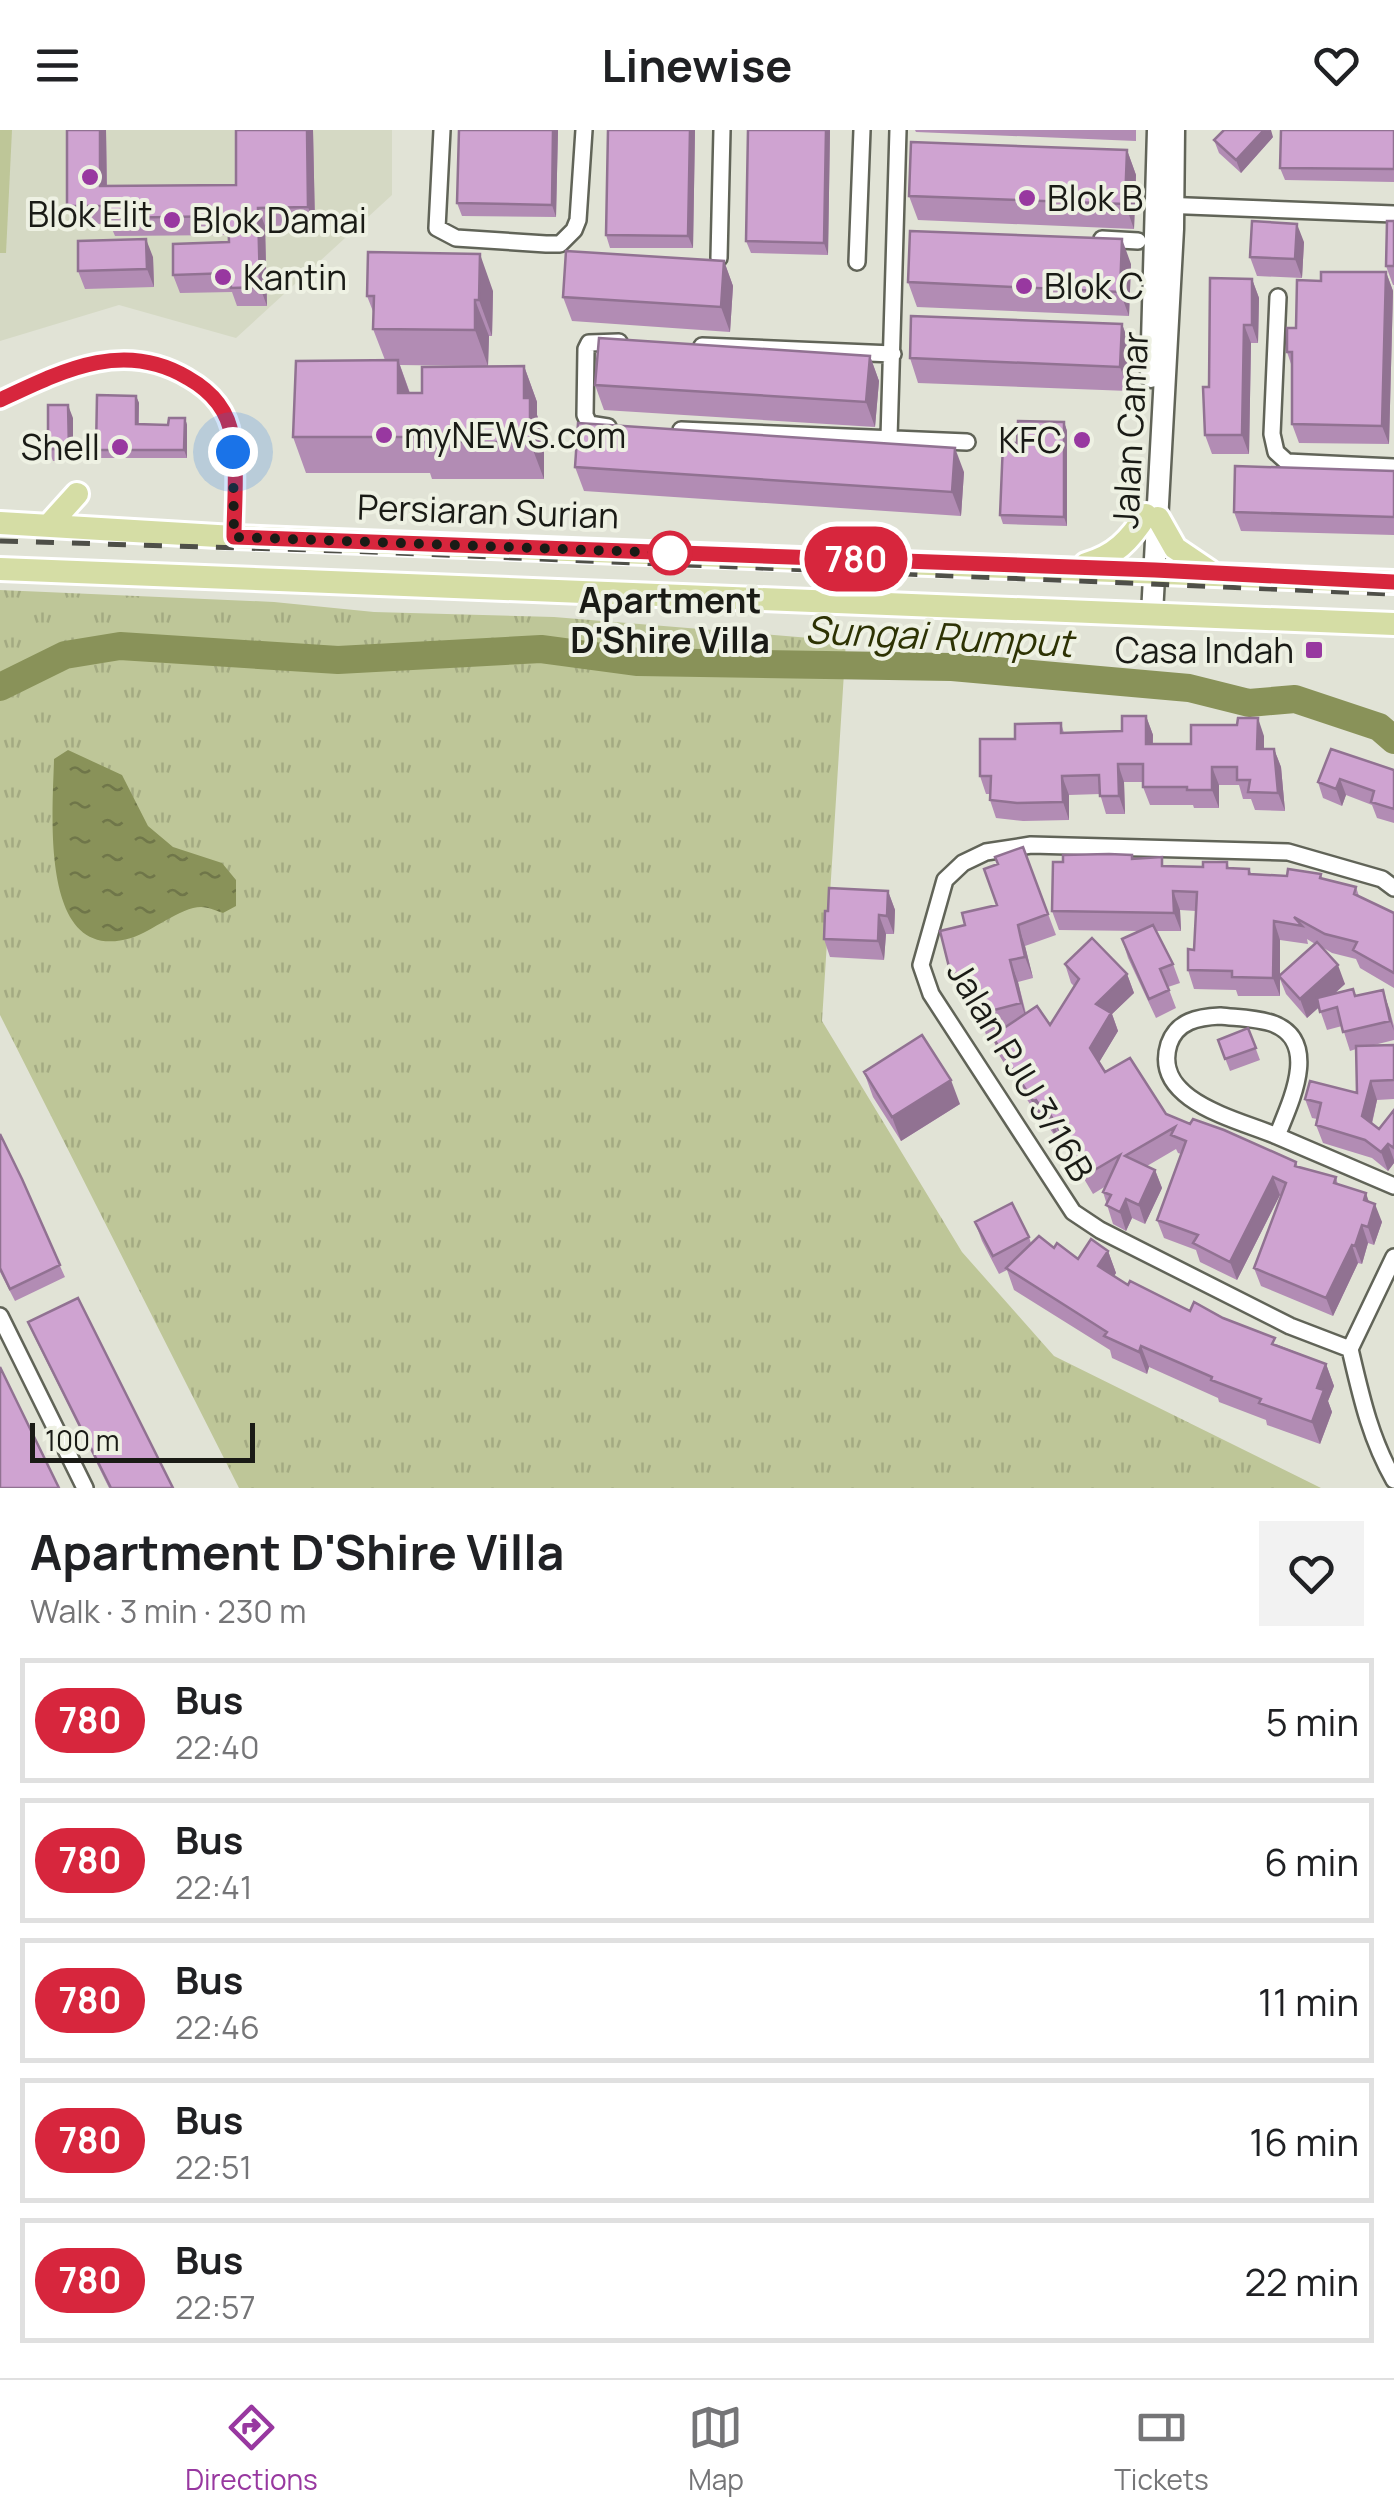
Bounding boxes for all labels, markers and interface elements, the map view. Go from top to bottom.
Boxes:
text: Linewise [602,34,792,96]
icon: menu [30,38,85,93]
icon: heart [1309,38,1364,93]
marker: Blok Elit [79,166,101,188]
place label: Blok B [1047,174,1143,222]
marker: Blok B [1016,187,1038,209]
place label: Blok Elit [27,190,153,238]
place label: Blok Damai [192,196,367,244]
marker: Blok Damai [161,209,183,231]
place label: Kantin [243,253,347,301]
place label: Blok C [1044,262,1144,310]
marker: Kantin [212,266,234,288]
marker: Blok C [1013,275,1035,297]
street label: Jalan Camar [1101,330,1159,530]
place label: myNEWS.com [404,411,626,459]
place label: KFC [999,416,1062,464]
place label: Shell [21,423,100,471]
marker: myNEWS.com [373,424,395,446]
your location [208,427,258,477]
marker: KFC [1071,429,1093,451]
marker: Shell [109,436,131,458]
street label: Persiaran Surian [356,482,620,540]
line badge: 780 [798,526,914,592]
marker: Apartment D'Shire Villa [649,532,691,574]
text: 780 [824,535,888,583]
place label: Apartment D'Shire Villa [570,576,770,664]
water label: Sungai Rumput [804,602,1078,668]
place label: Casa Indah [1115,626,1294,674]
marker: Casa Indah [1303,639,1325,661]
street label: Jalan PJU 3/16B [936,952,1106,1190]
scale bar [30,1418,255,1462]
text: 100 m [45,1421,119,1459]
text: Apartment D'Shire Villa [30,1519,564,1584]
button: heart [1259,1521,1364,1626]
text: Walk · 3 min · 230 m [30,1589,306,1633]
text: Bus [175,1673,243,1725]
text: 5 min [1266,1695,1359,1747]
text: 780 [58,1696,122,1744]
text: 22:40 [175,1725,259,1769]
text: Bus [175,1813,243,1865]
text: 6 min [1264,1835,1359,1887]
text: 780 [58,1836,122,1884]
text: 22:41 [175,1865,252,1909]
text: Bus [175,1953,243,2005]
text: 11 min [1258,1975,1359,2027]
text: 780 [58,1976,122,2024]
text: 22:46 [175,2005,260,2049]
text: Bus [175,2093,243,2145]
text: 16 min [1249,2115,1359,2167]
text: 780 [58,2116,122,2164]
text: 22:51 [175,2145,252,2189]
text: Bus [175,2233,243,2285]
text: 22 min [1244,2255,1359,2307]
text: 780 [58,2256,122,2304]
text: 22:57 [175,2285,256,2329]
tab: Directions [185,2400,318,2498]
tab: Map [688,2400,744,2498]
tab: Tickets [1114,2400,1209,2498]

